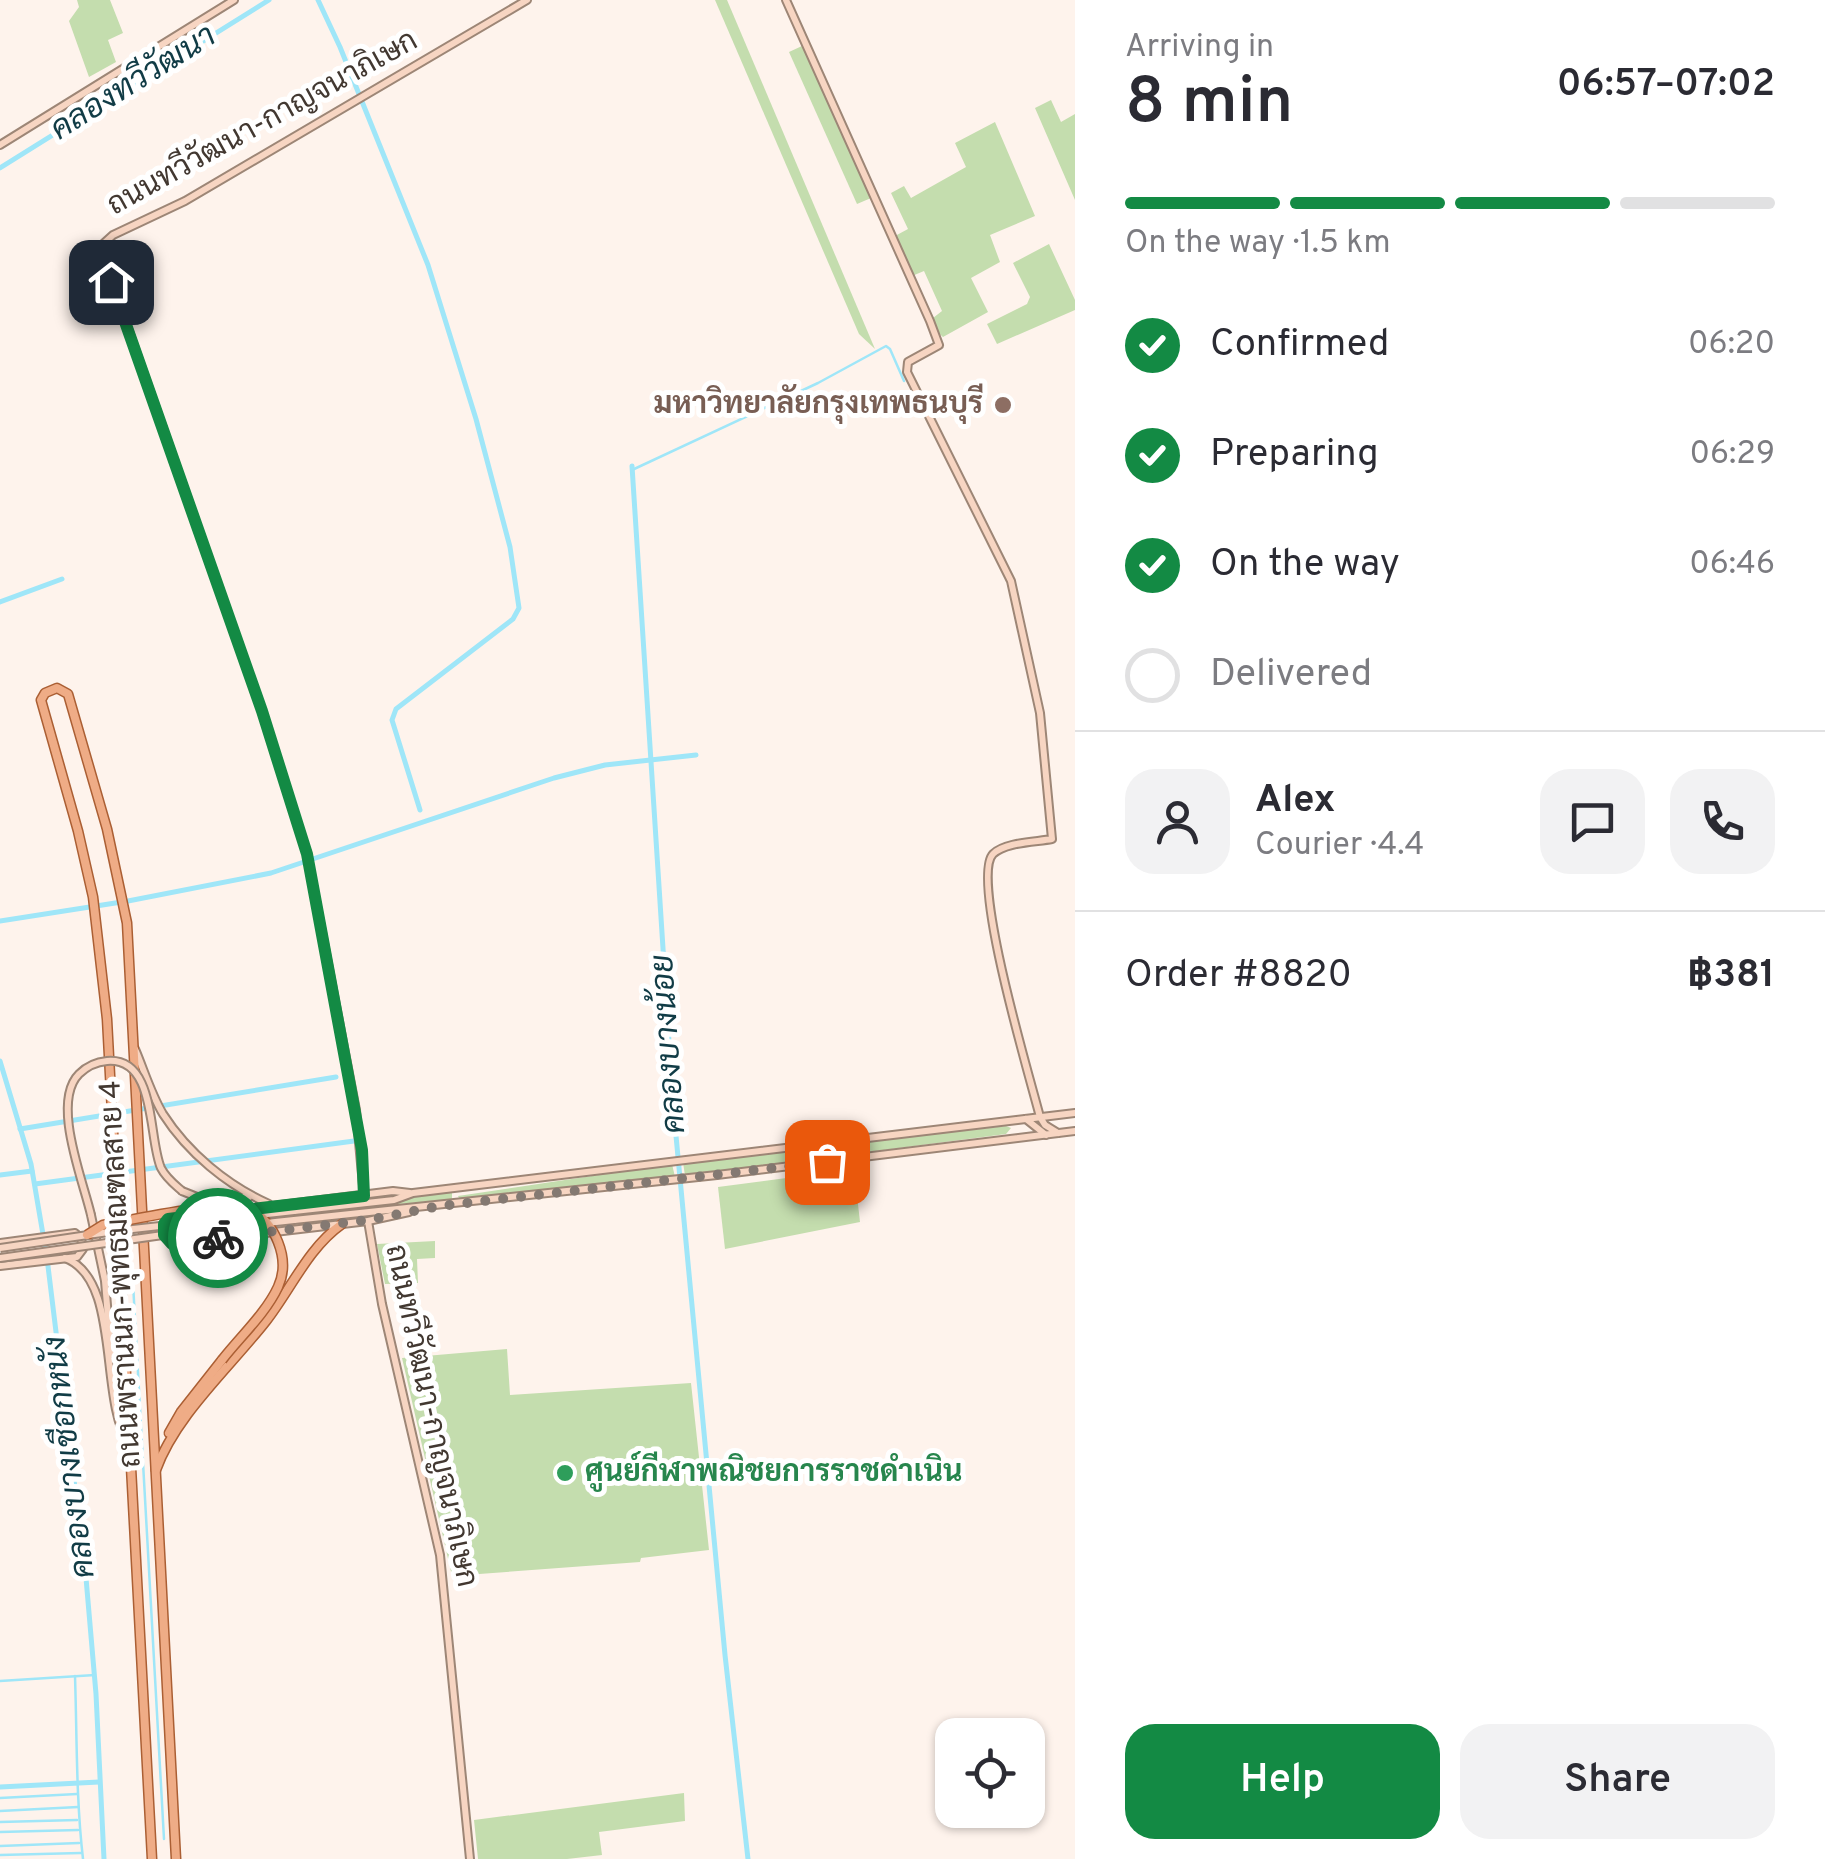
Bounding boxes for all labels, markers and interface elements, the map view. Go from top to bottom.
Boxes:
water label: คลองทวีวัฒนา [42,15,224,151]
street label: ถนนทวีวัฒนา-กาญจนาภิเษก [100,21,425,225]
text: Arriving in [1125,28,1274,68]
text: 06:57–07:02 [1557,61,1775,110]
text: 8 min [1125,64,1293,146]
text: On the way · 1.5 km [1125,224,1391,264]
pin [69,240,154,325]
icon: home [84,255,139,310]
icon: check [1125,318,1180,373]
text: Confirmed [1210,321,1389,370]
text: 06:20 [1688,325,1775,365]
place label: มหาวิทยาลัยกรุงเทพธนบุรี [653,383,983,424]
marker: มหาวิทยาลัยกรุงเทพธนบุรี [992,394,1014,416]
icon: check [1125,428,1180,483]
text: Preparing [1210,431,1379,480]
text: 06:29 [1689,435,1775,475]
icon: check [1125,538,1180,593]
text: On the way [1210,541,1400,590]
text: 06:46 [1689,545,1775,585]
text: Delivered [1210,651,1372,700]
button: person [1125,769,1230,874]
button: chat [1540,769,1645,874]
button: phone [1670,769,1775,874]
text: Alex [1255,777,1335,826]
text: Courier · 4.4 [1255,826,1424,866]
text: Order #8820 [1125,952,1352,1001]
text: ฿381 [1687,952,1775,1001]
water label: คลองบางน้อย [640,953,696,1135]
street label: ถนนพรานนก-พุทธมณฑลสาย 4 [93,1079,151,1469]
pin [785,1120,870,1205]
icon: bag [800,1135,855,1190]
courier [168,1188,268,1288]
icon: bike [191,1211,246,1266]
street label: ถนนทวีวัฒนา-กาญจนาภิเษก [376,1241,487,1591]
water label: คลองบางเชือกหนัง [33,1334,106,1581]
place label: ศูนย์กีฬาพณิชยการราชดำเนิน [585,1451,962,1492]
marker: ศูนย์กีฬาพณิชยการราชดำเนิน [554,1462,576,1484]
map controls [935,1718,1045,1828]
button: locate [935,1718,1045,1828]
button: Help [1125,1724,1440,1839]
button: Share [1460,1724,1775,1839]

